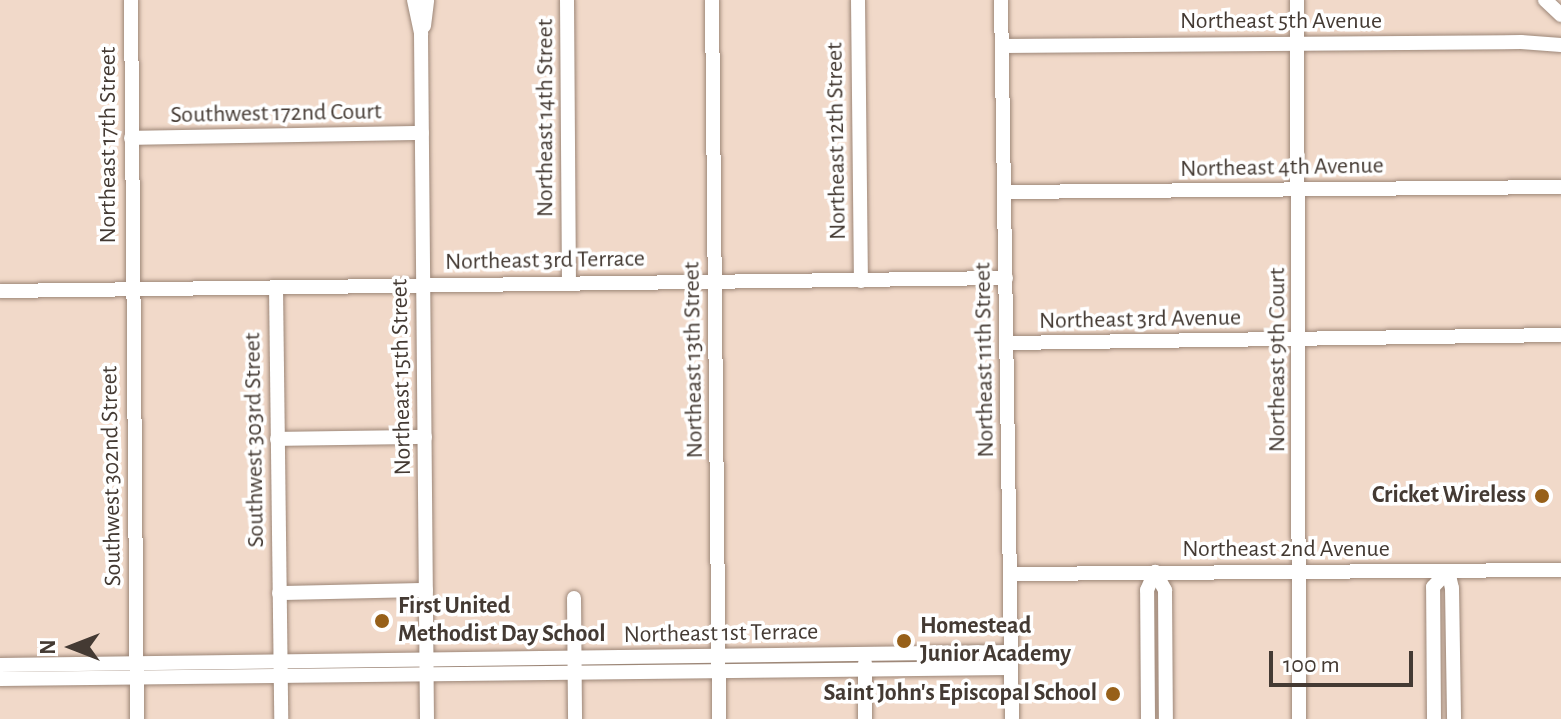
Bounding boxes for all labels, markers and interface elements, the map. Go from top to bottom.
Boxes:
street label: Northeast 5th Avenue [1180,8,1382,36]
street label: Northeast 14th Street [532,19,560,217]
street label: Northeast 12th Street [821,42,853,240]
street label: Northeast 17th Street [95,47,123,243]
street label: Southwest 172nd Court [170,98,382,130]
street label: Northeast 4th Avenue [1180,152,1384,184]
street label: Northeast 3rd Terrace [445,245,645,277]
street label: Northeast 13th Street [678,261,710,459]
street label: Northeast 11th Street [969,262,1001,458]
street label: Northeast 9th Court [1264,268,1292,452]
street label: Northeast 15th Street [386,278,418,476]
street label: Northeast 3rd Avenue [1039,304,1241,336]
street label: Southwest 303rd Street [239,332,271,548]
street label: Southwest 302nd Street [96,365,128,587]
place label: Cricket Wireless [1372,482,1526,510]
marker: Cricket Wireless [1533,487,1551,505]
street label: Northeast 2nd Avenue [1182,536,1390,564]
place label: First United Methodist Day School [398,593,606,649]
north arrow [32,607,112,687]
marker: First United Methodist Day School [373,612,391,630]
place label: Homestead Junior Academy [920,613,1071,669]
street label: Northeast 1st Terrace [623,618,819,650]
marker: Homestead Junior Academy [895,632,913,650]
scale bar [1273,635,1417,685]
text: N [37,639,59,655]
text: 100 m [1283,653,1340,677]
place label: Saint John's Episcopal School [823,680,1097,708]
marker: Saint John's Episcopal School [1104,685,1122,703]

